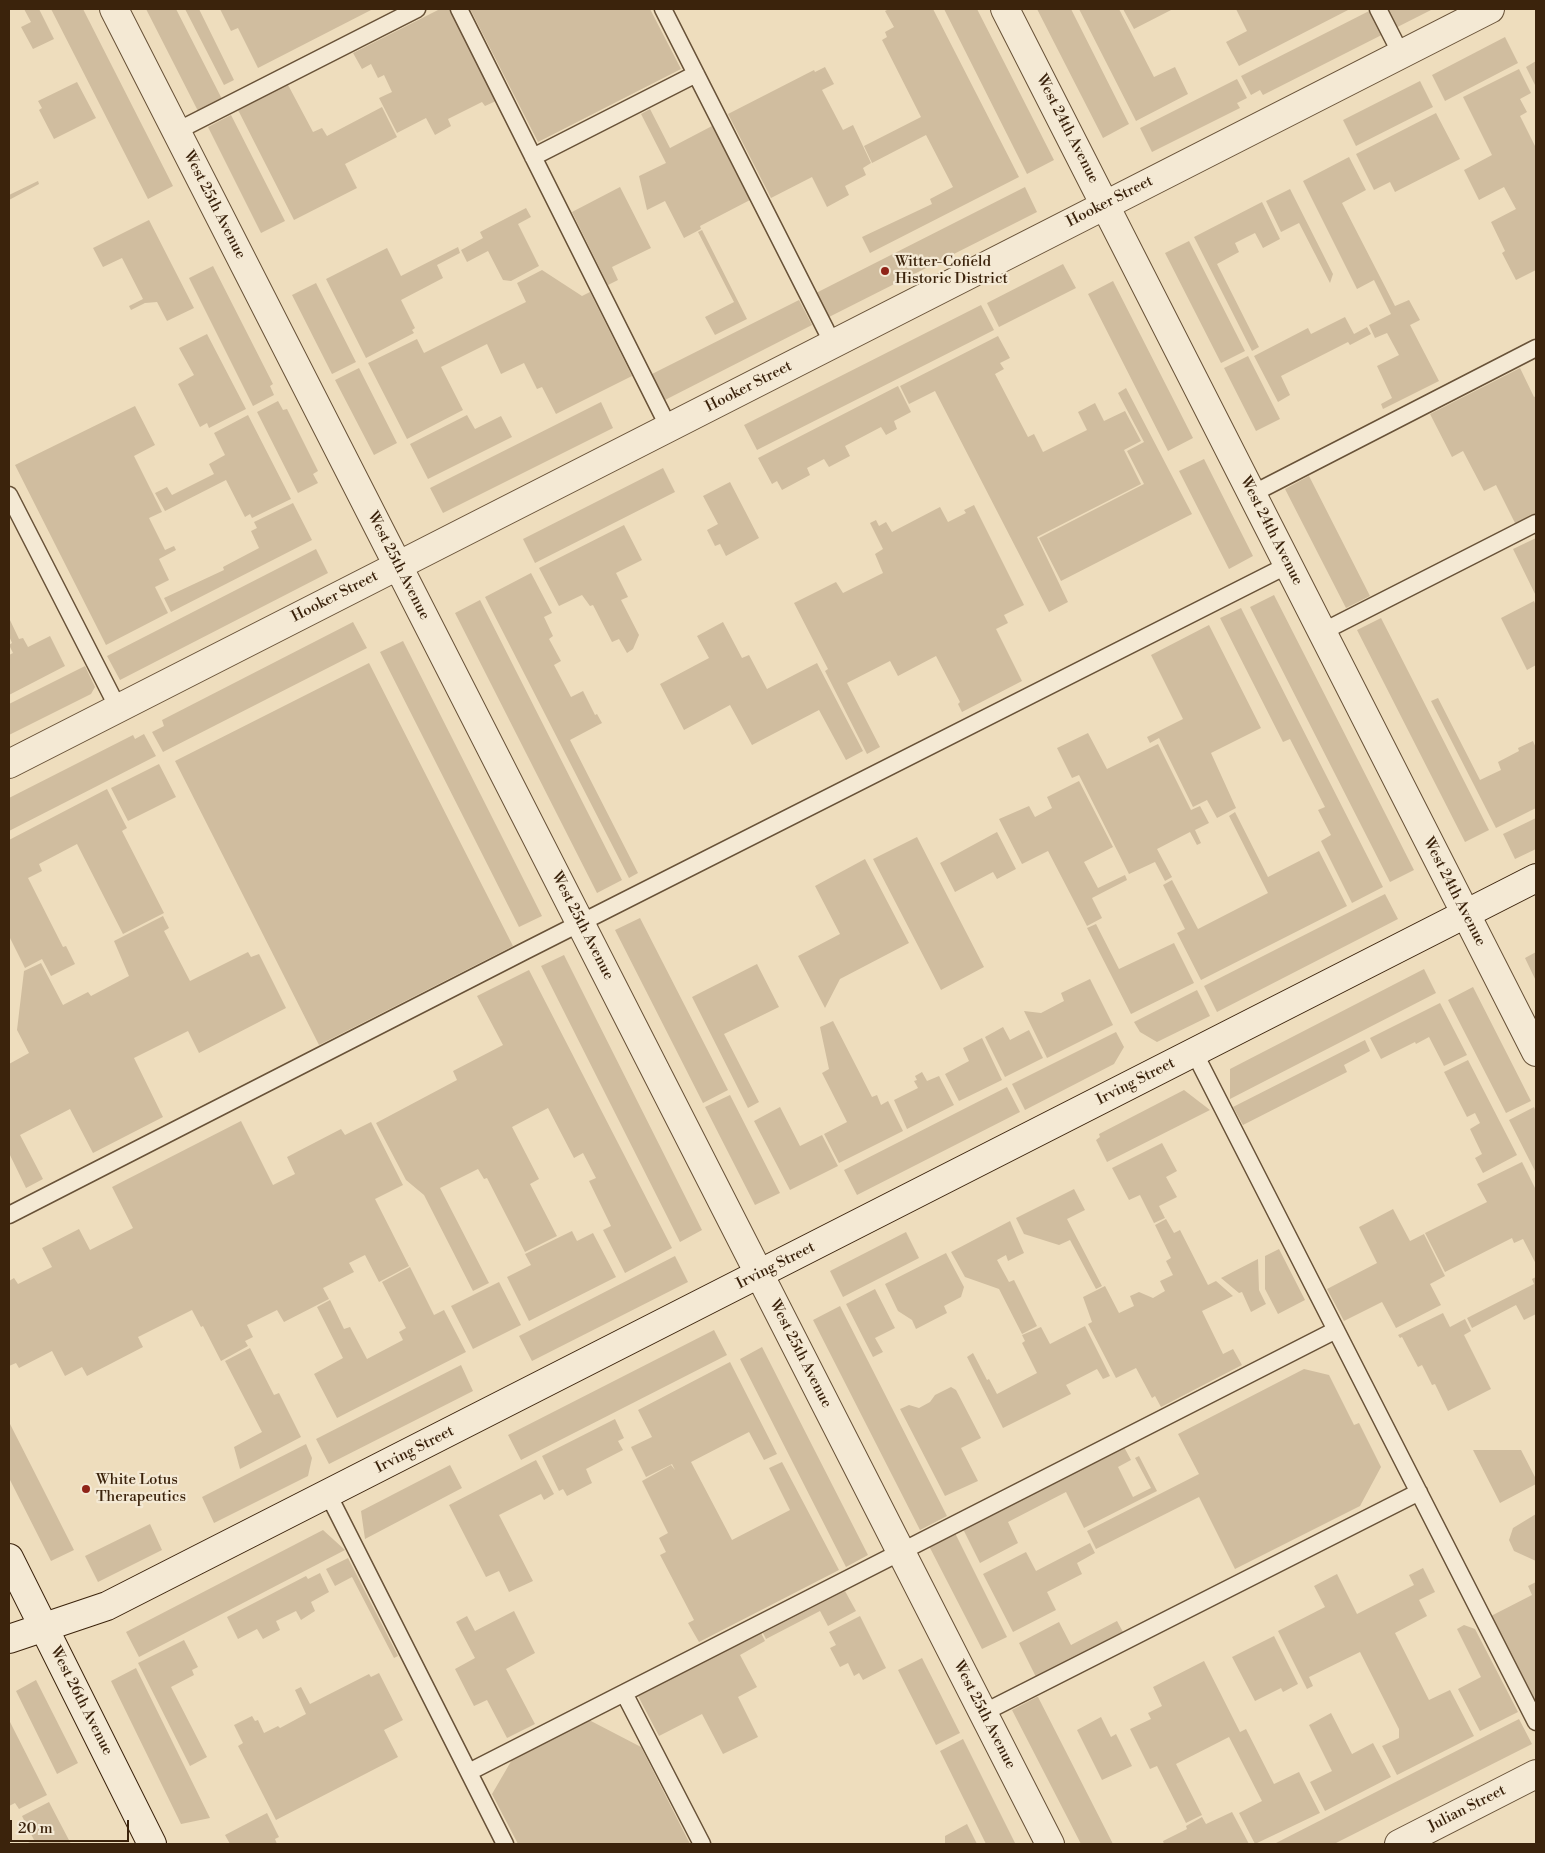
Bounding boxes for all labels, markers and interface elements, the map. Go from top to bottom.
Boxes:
street label: West 24th Avenue [1032,72,1102,186]
street label: West 25th Avenue [179,148,249,262]
street label: Hooker Street [1064,173,1156,231]
place label: Witter-Cofield Historic District [895,253,1008,288]
marker: Witter-Cofield Historic District [879,265,891,277]
street label: Hooker Street [703,358,795,416]
street label: West 24th Avenue [1236,474,1306,588]
street label: West 25th Avenue [363,509,433,623]
street label: Hooker Street [289,568,381,626]
street label: West 24th Avenue [1419,835,1489,949]
street label: West 25th Avenue [547,869,617,983]
street label: Irving Street [1094,1055,1178,1109]
street label: Irving Street [734,1239,818,1293]
street label: West 25th Avenue [765,1297,835,1411]
street label: Irving Street [373,1423,457,1477]
place label: White Lotus Therapeutics [96,1471,186,1506]
marker: White Lotus Therapeutics [80,1483,92,1495]
street label: West 26th Avenue [46,1643,116,1759]
street label: West 25th Avenue [949,1658,1019,1772]
street label: Julian Street [1425,1782,1509,1836]
scale bar [12,1810,131,1842]
text: 20 m [18,1819,53,1838]

